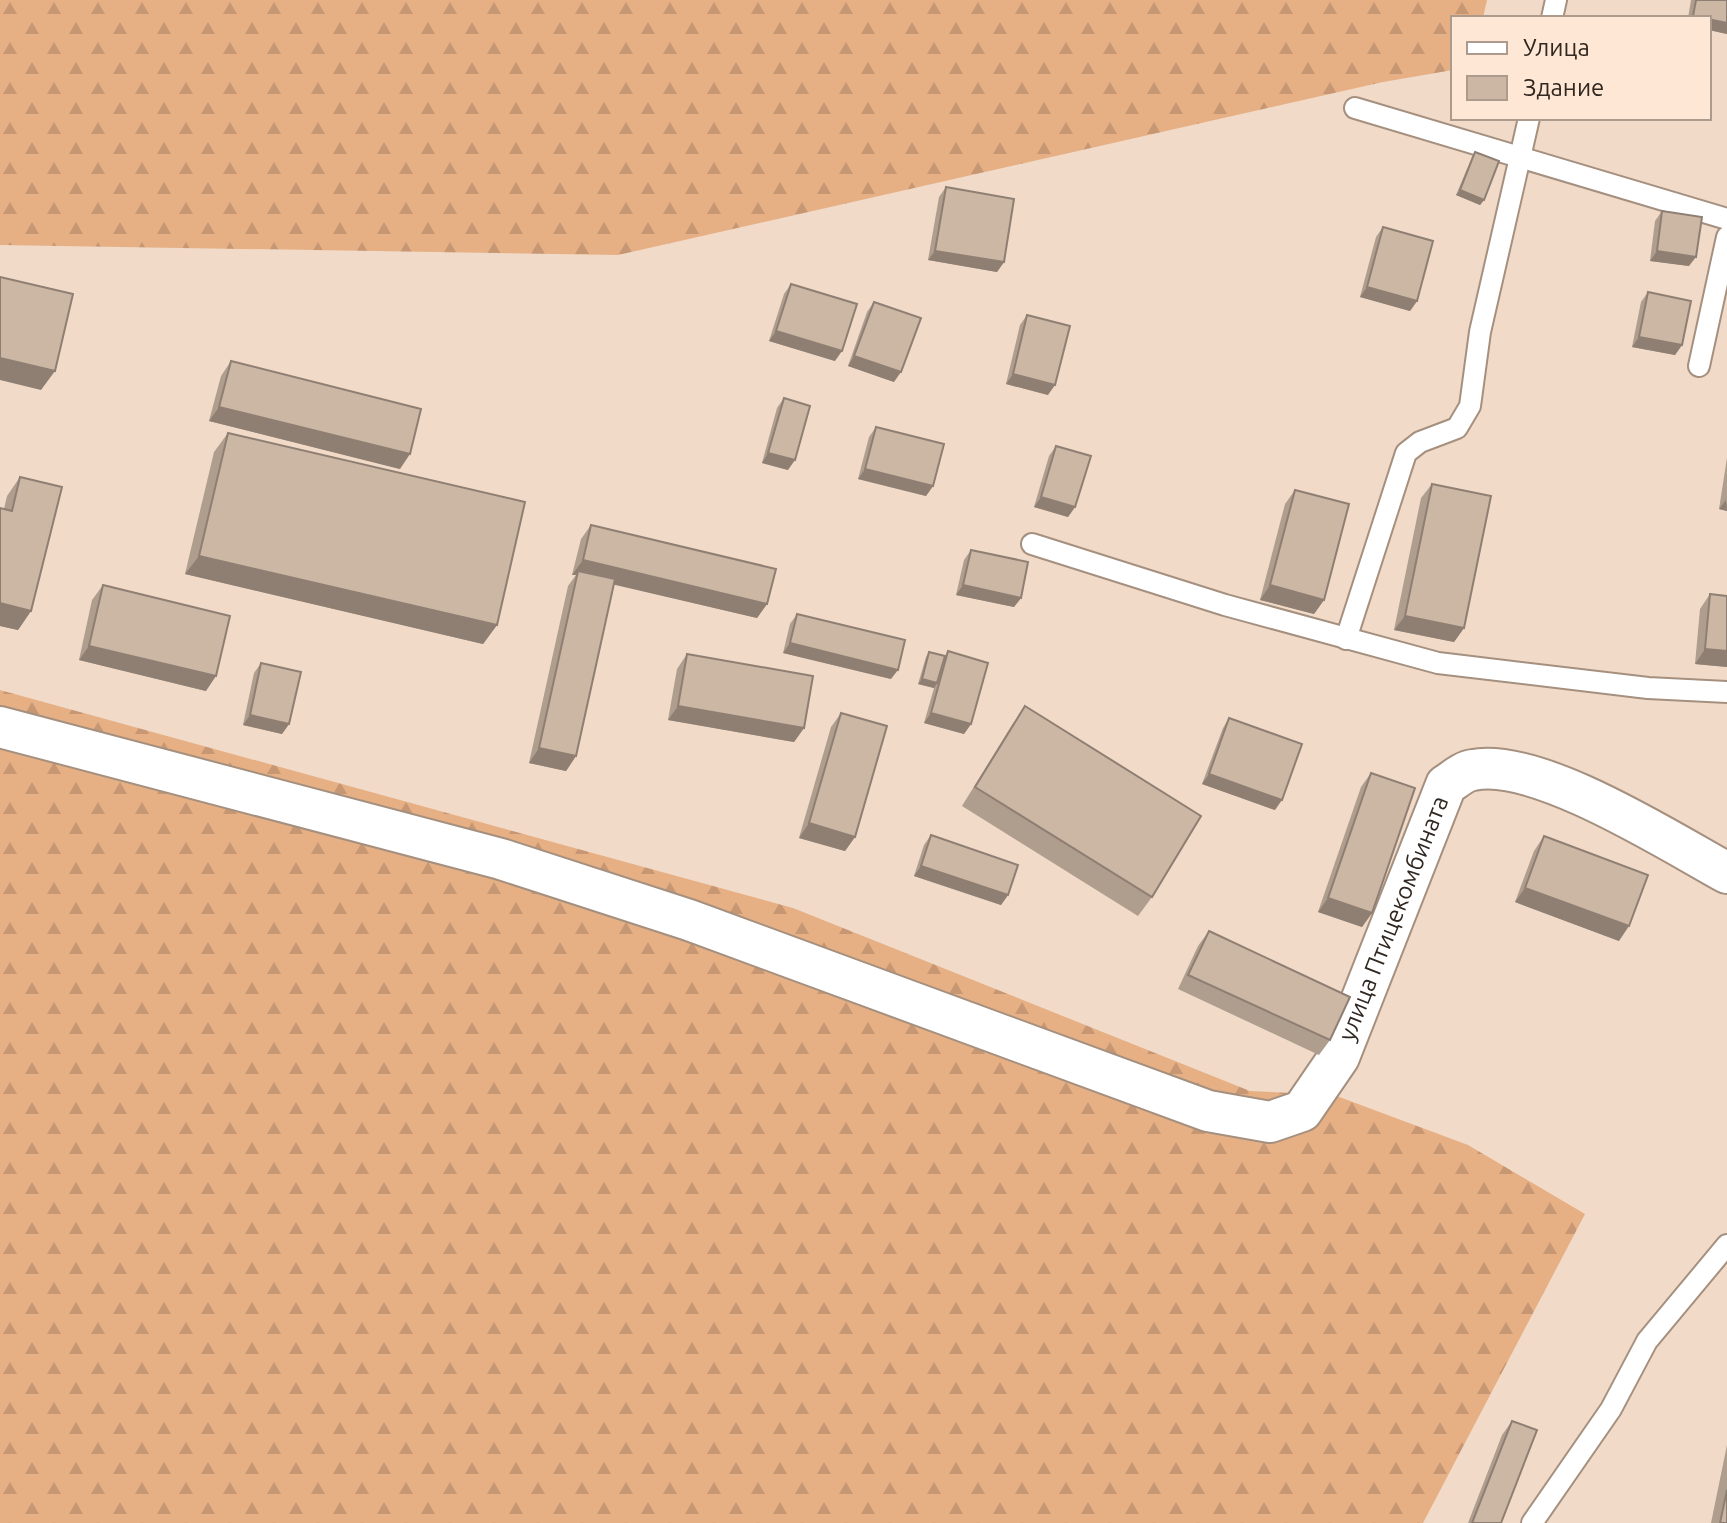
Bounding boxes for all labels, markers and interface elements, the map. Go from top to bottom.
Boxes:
legend [1451,16,1711,120]
text: Улица [1523,34,1590,61]
text: Здание [1523,74,1604,101]
street label: улица Птицекомбината [1333,792,1453,1045]

